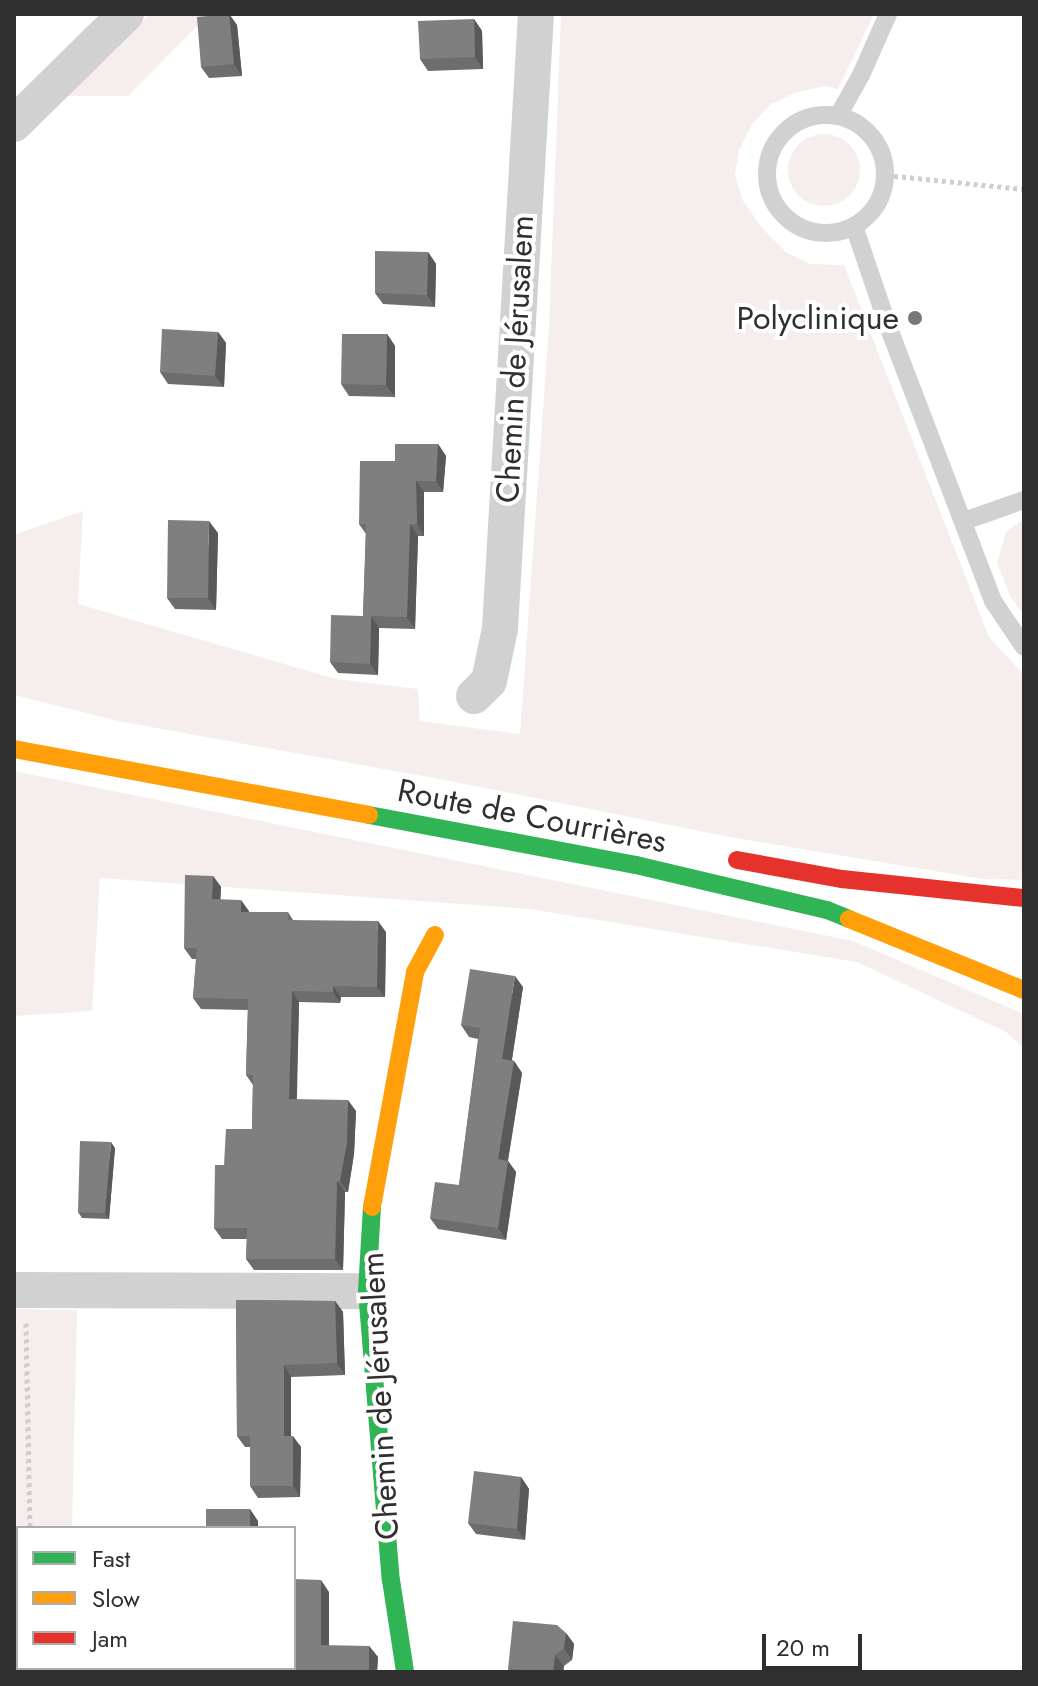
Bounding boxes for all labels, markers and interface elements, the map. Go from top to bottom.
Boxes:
street label: Chemin de Jérusalem [488,214,542,504]
place label: Polyclinique [736,299,899,337]
marker: Polyclinique [906,309,924,327]
street label: Route de Courrières [394,771,670,861]
street label: Chemin de Jérusalem [353,1251,407,1541]
legend [16,1526,296,1670]
text: Fast [92,1541,130,1576]
text: Slow [92,1581,140,1616]
scale bar [766,1618,866,1668]
text: Jam [92,1621,128,1656]
text: 20 m [776,1630,830,1665]

